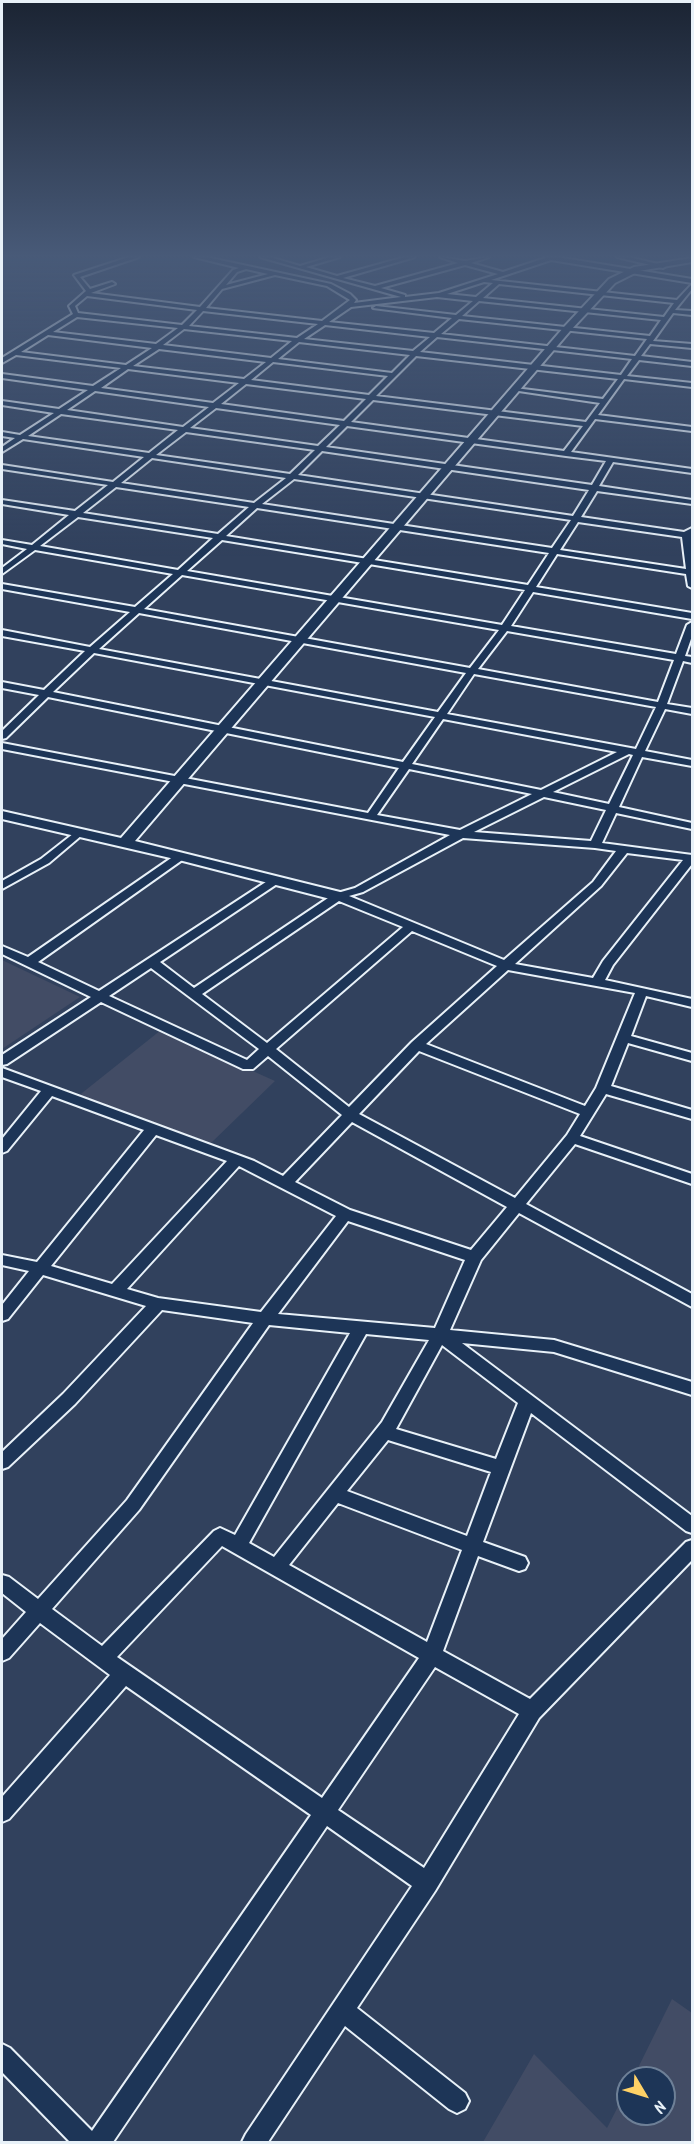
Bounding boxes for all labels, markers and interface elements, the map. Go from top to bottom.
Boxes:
north arrow [616,2066,676,2126]
text: N [646,2094,672,2118]

